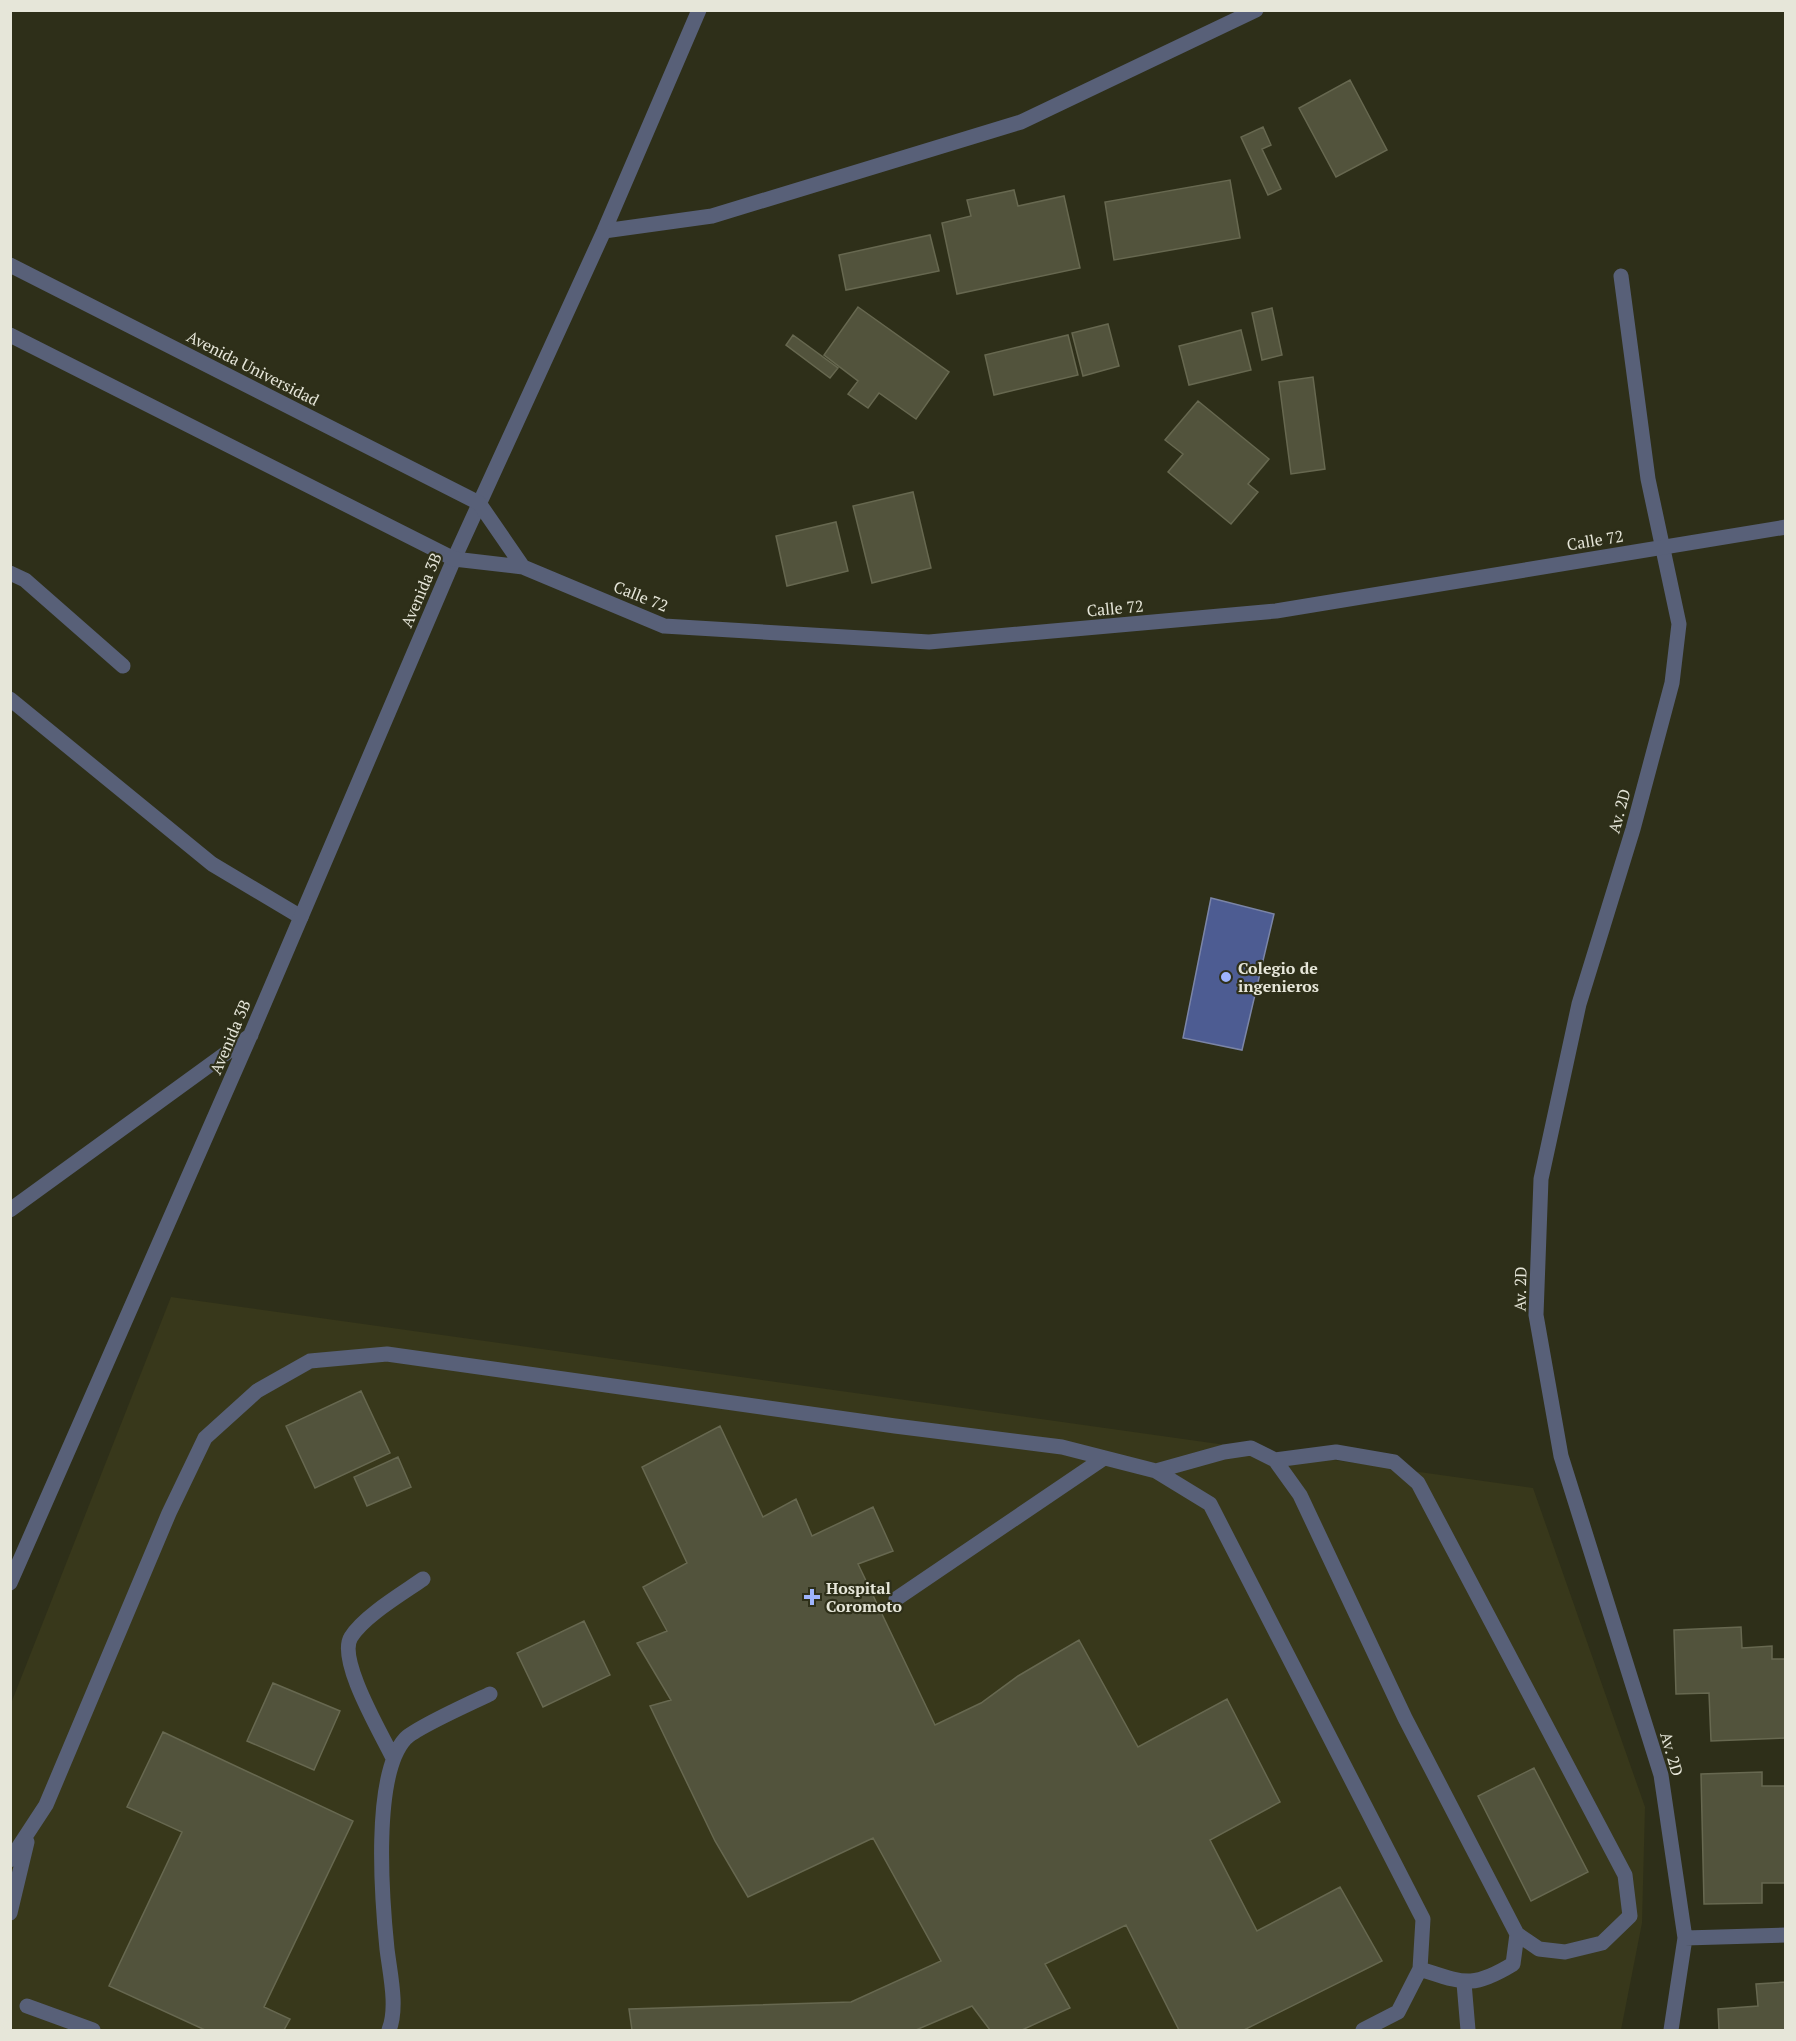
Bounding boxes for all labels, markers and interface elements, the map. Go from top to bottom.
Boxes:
street label: Avenida Universidad [183,325,323,411]
street label: Calle 72 [1565,525,1625,555]
street label: Avenida 3B [395,549,447,631]
street label: Calle 72 [610,575,672,617]
street label: Calle 72 [1086,595,1144,621]
street label: Av. 2D [1603,787,1635,835]
place label: Colegio de ingenieros [1238,957,1319,997]
marker: Colegio de ingenieros [1219,970,1233,984]
street label: Avenida 3B [204,996,256,1078]
street label: Av. 2D [1509,1266,1531,1312]
place label: Hospital Coromoto [826,1577,903,1617]
marker: Hospital Coromoto [803,1588,821,1606]
street label: Av. 2D [1655,1729,1689,1779]

